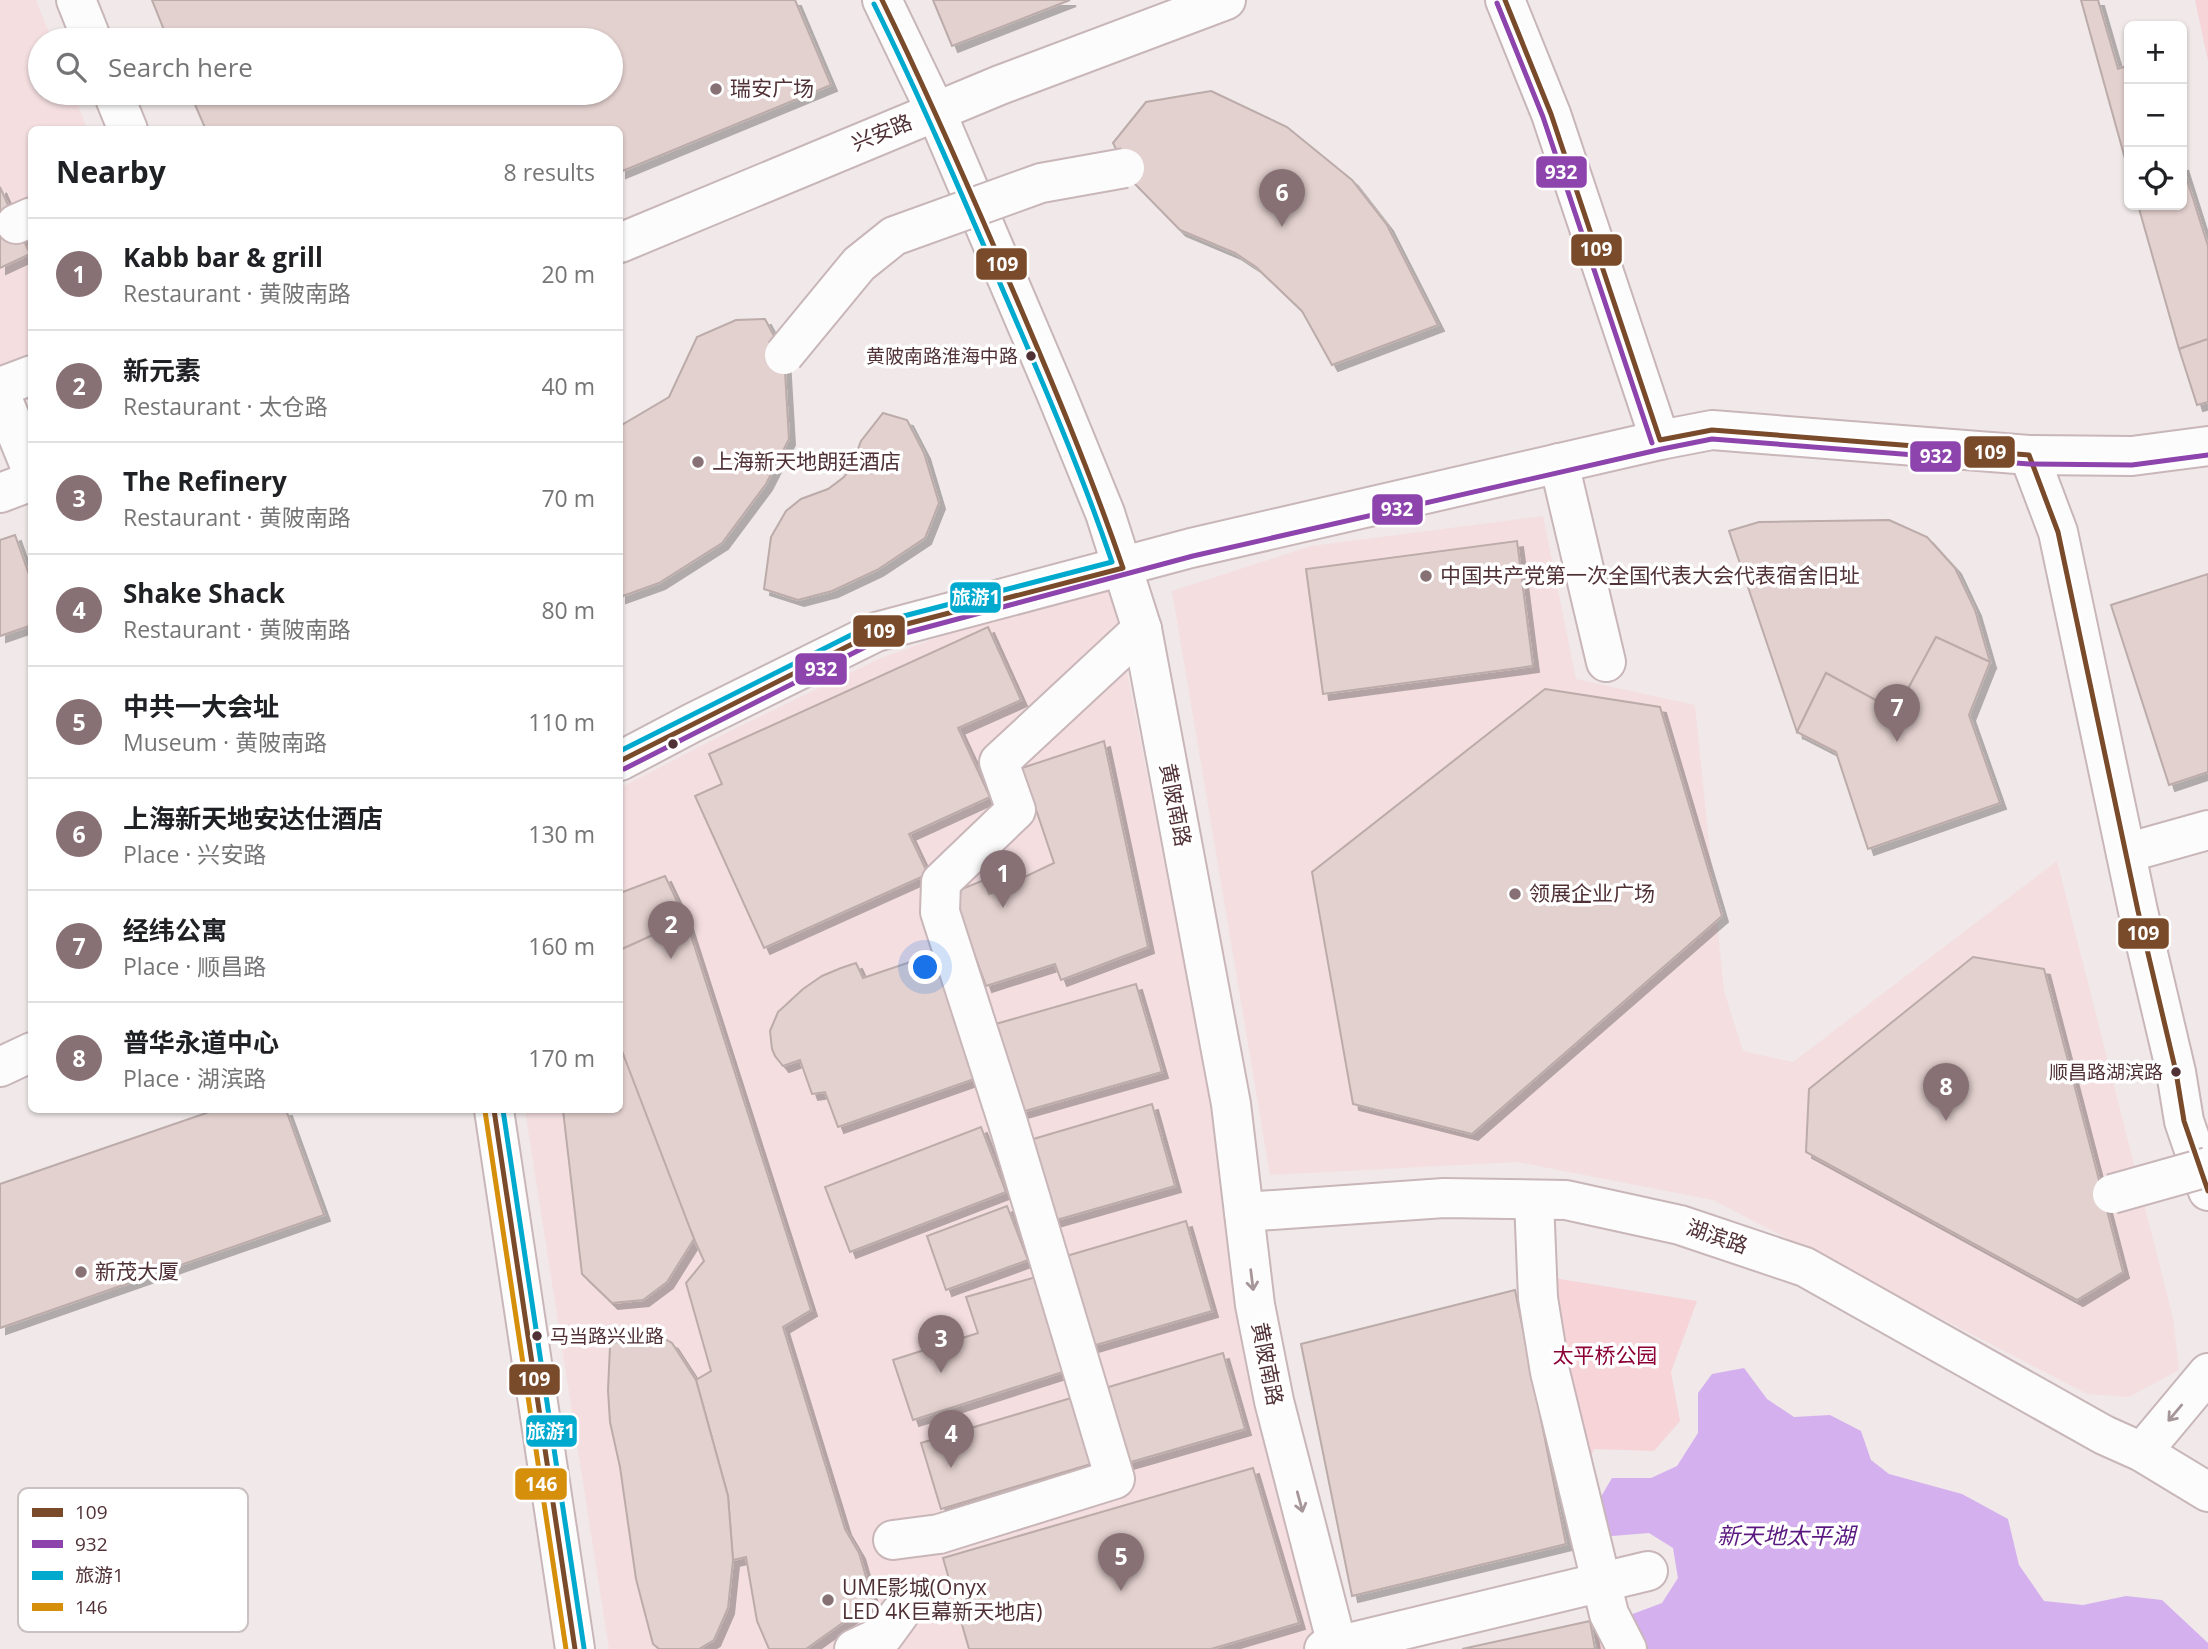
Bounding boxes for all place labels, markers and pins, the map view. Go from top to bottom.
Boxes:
place label: 瑞安广场 [730,74,814,102]
marker: 瑞安广场 [708,81,724,97]
pin: 6 [1259,169,1305,227]
place label: 黄陂南路淮海中路 [866,343,1018,369]
marker: 黄陂南路淮海中路 [1024,349,1038,363]
place label: 上海新天地朗廷酒店 [712,447,901,475]
marker: 上海新天地朗廷酒店 [690,454,706,470]
place label: 中国共产党第一次全国代表大会代表宿舍旧址 [1440,561,1860,589]
marker: 中国共产党第一次全国代表大会代表宿舍旧址 [1418,568,1434,584]
pin: 7 [1874,684,1920,742]
unlabelled marker [666,737,680,751]
pin: 1 [980,850,1026,908]
place label: 领展企业广场 [1529,879,1655,907]
marker: 领展企业广场 [1507,886,1523,902]
pin: 2 [648,901,694,959]
place label: 顺昌路湖滨路 [2049,1059,2163,1085]
pin: 8 [1923,1063,1969,1121]
marker: 顺昌路湖滨路 [2169,1065,2183,1079]
place label: 新茂大厦 [95,1257,179,1285]
marker: 新茂大厦 [73,1264,89,1280]
pin: 3 [918,1315,964,1373]
place label: 马当路兴业路 [550,1323,664,1349]
marker: 马当路兴业路 [530,1329,544,1343]
pin: 4 [928,1410,974,1468]
pin: 5 [1098,1533,1144,1591]
place label: UME影城(Onyx LED 4K巨幕新天地店) [842,1573,1042,1625]
marker: UME影城(Onyx LED 4K巨幕新天地店) [820,1592,836,1608]

